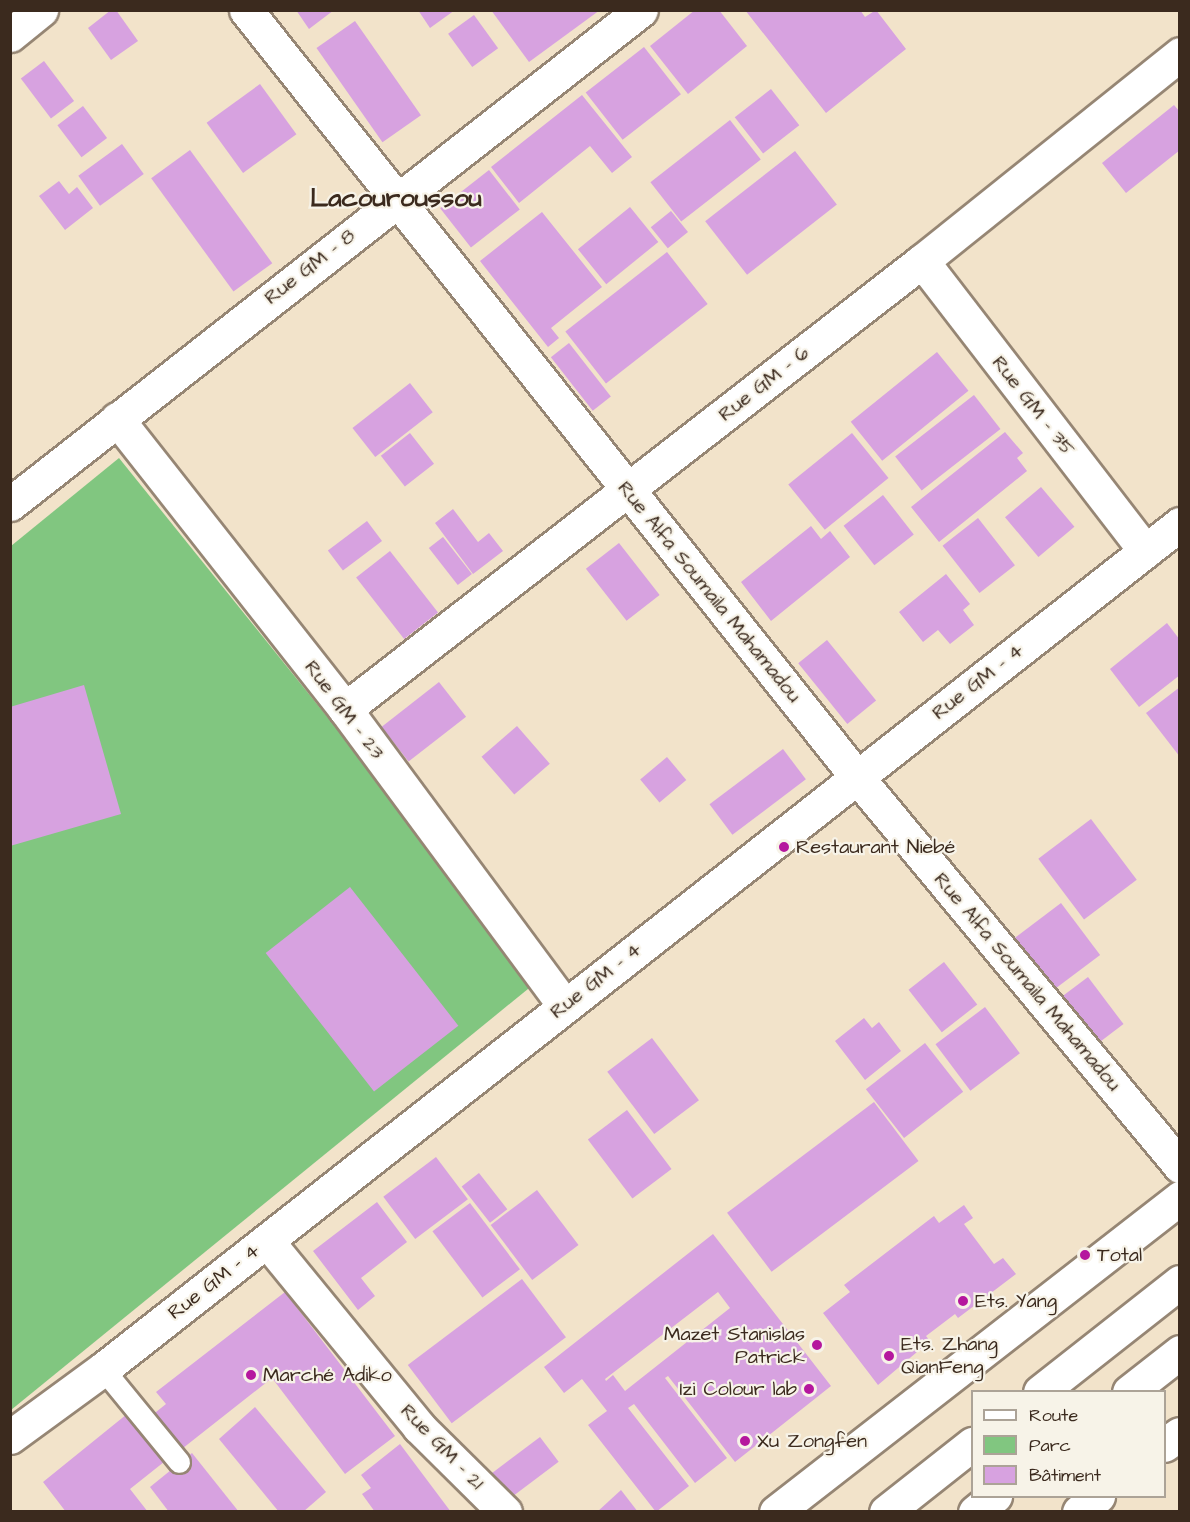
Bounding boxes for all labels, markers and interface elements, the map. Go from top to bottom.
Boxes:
district label: Lacouroussou [310,183,482,215]
street label: Rue GM - 8 [260,224,360,310]
street label: Rue GM - 6 [714,341,814,427]
street label: Rue GM - 35 [987,351,1079,461]
street label: Rue Alfa Soumaila Mahamadou [612,476,806,708]
street label: Rue GM - 4 [927,639,1029,725]
street label: Rue GM - 23 [299,656,389,764]
place label: Restaurant Niebé [796,835,955,859]
marker: Restaurant Niebé [777,840,791,854]
street label: Rue Alfa Soumaila Mahamadou [929,868,1125,1096]
street label: Rue GM - 4 [545,938,647,1024]
street label: Rue GM - 4 [163,1239,265,1325]
place label: Total [1097,1243,1142,1267]
marker: Total [1078,1248,1092,1262]
place label: Ets. Yang [975,1289,1057,1313]
marker: Ets. Yang [956,1294,970,1308]
place label: Mazet Stanislas Patrick [664,1322,805,1369]
place label: Ets. Zhang QianFeng [901,1332,998,1379]
marker: Mazet Stanislas Patrick [810,1338,824,1352]
marker: Ets. Zhang QianFeng [882,1349,896,1363]
place label: Marché Adiko [263,1363,392,1387]
marker: Marché Adiko [244,1368,258,1382]
place label: Izi Colour lab [679,1377,797,1401]
marker: Izi Colour lab [802,1382,816,1396]
legend [971,1390,1166,1498]
street label: Rue GM - 21 [395,1399,489,1495]
text: Route [1029,1403,1078,1428]
place label: Xu Zongfen [757,1429,867,1453]
text: Parc [1029,1433,1071,1458]
marker: Xu Zongfen [738,1434,752,1448]
text: Bâtiment [1029,1463,1101,1488]

